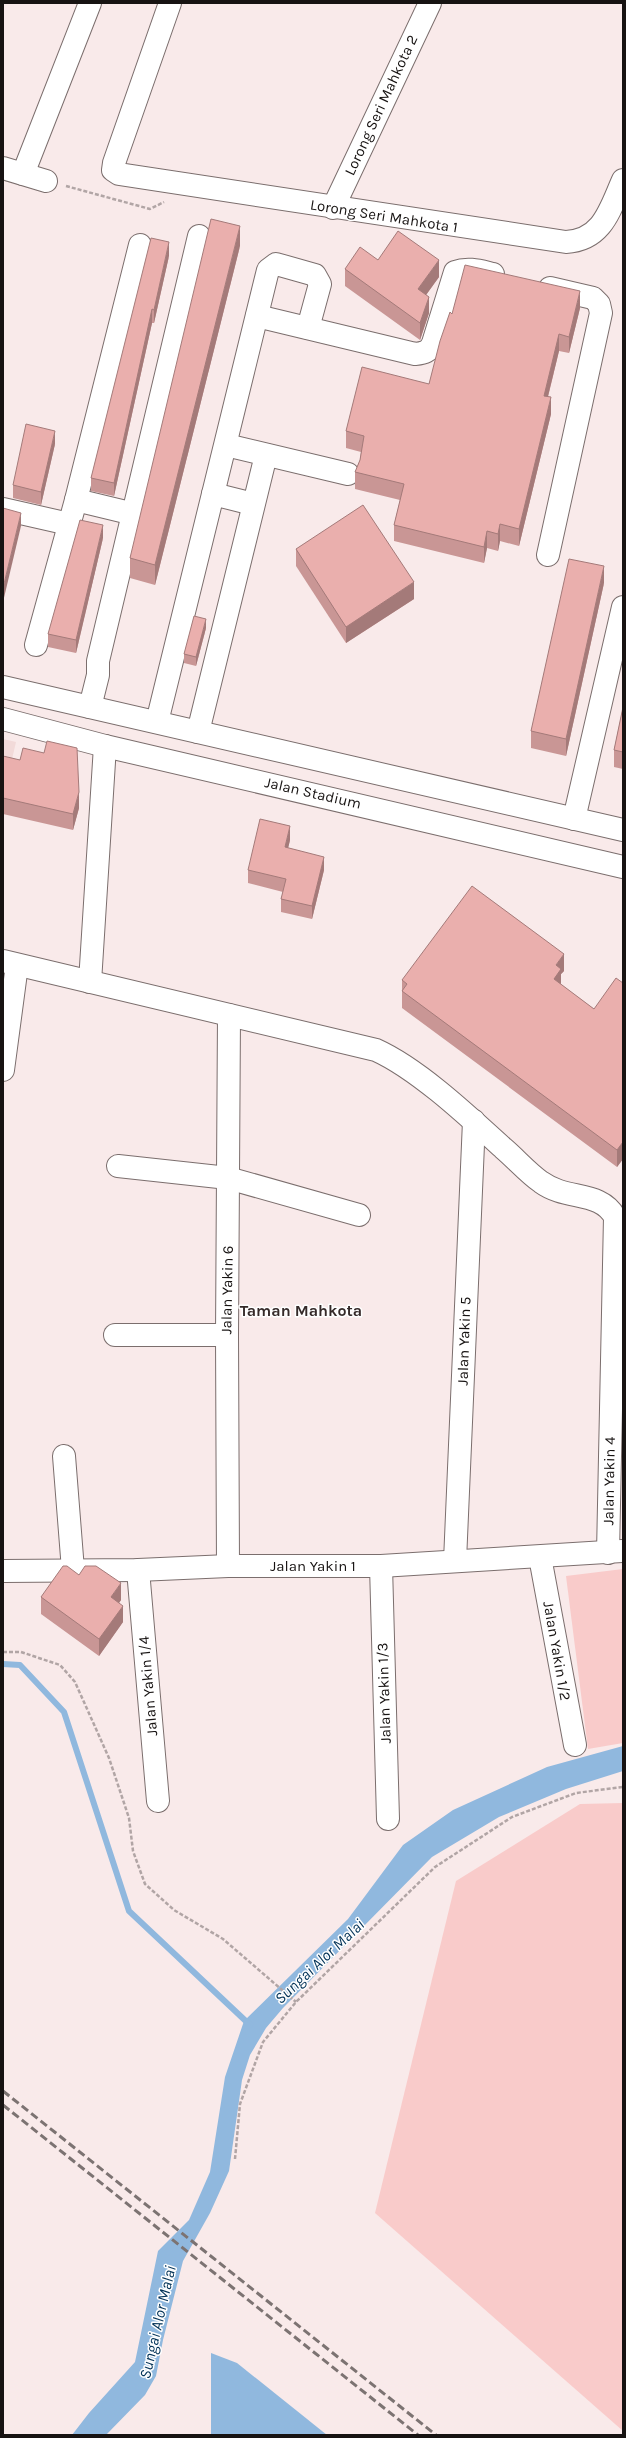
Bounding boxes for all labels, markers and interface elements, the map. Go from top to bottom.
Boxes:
street label: Lorong Seri Mahkota 2 [341,32,421,178]
street label: Lorong Seri Mahkota 1 [309,195,459,237]
street label: Jalan Stadium [263,773,363,813]
street label: Jalan Yakin 6 [217,1245,237,1335]
street label: Jalan Yakin 5 [453,1296,475,1386]
district label: Taman Mahkota [240,1301,362,1320]
street label: Jalan Yakin 4 [599,1436,619,1526]
street label: Jalan Yakin 1 [270,1557,356,1575]
street label: Jalan Yakin 1/2 [539,1600,575,1702]
street label: Jalan Yakin 1/4 [135,1635,161,1737]
street label: Jalan Yakin 1/3 [373,1642,395,1744]
water label: Sungai Alor Malai [271,1915,368,2008]
water label: Sungai Alor Malai [135,2264,180,2381]

